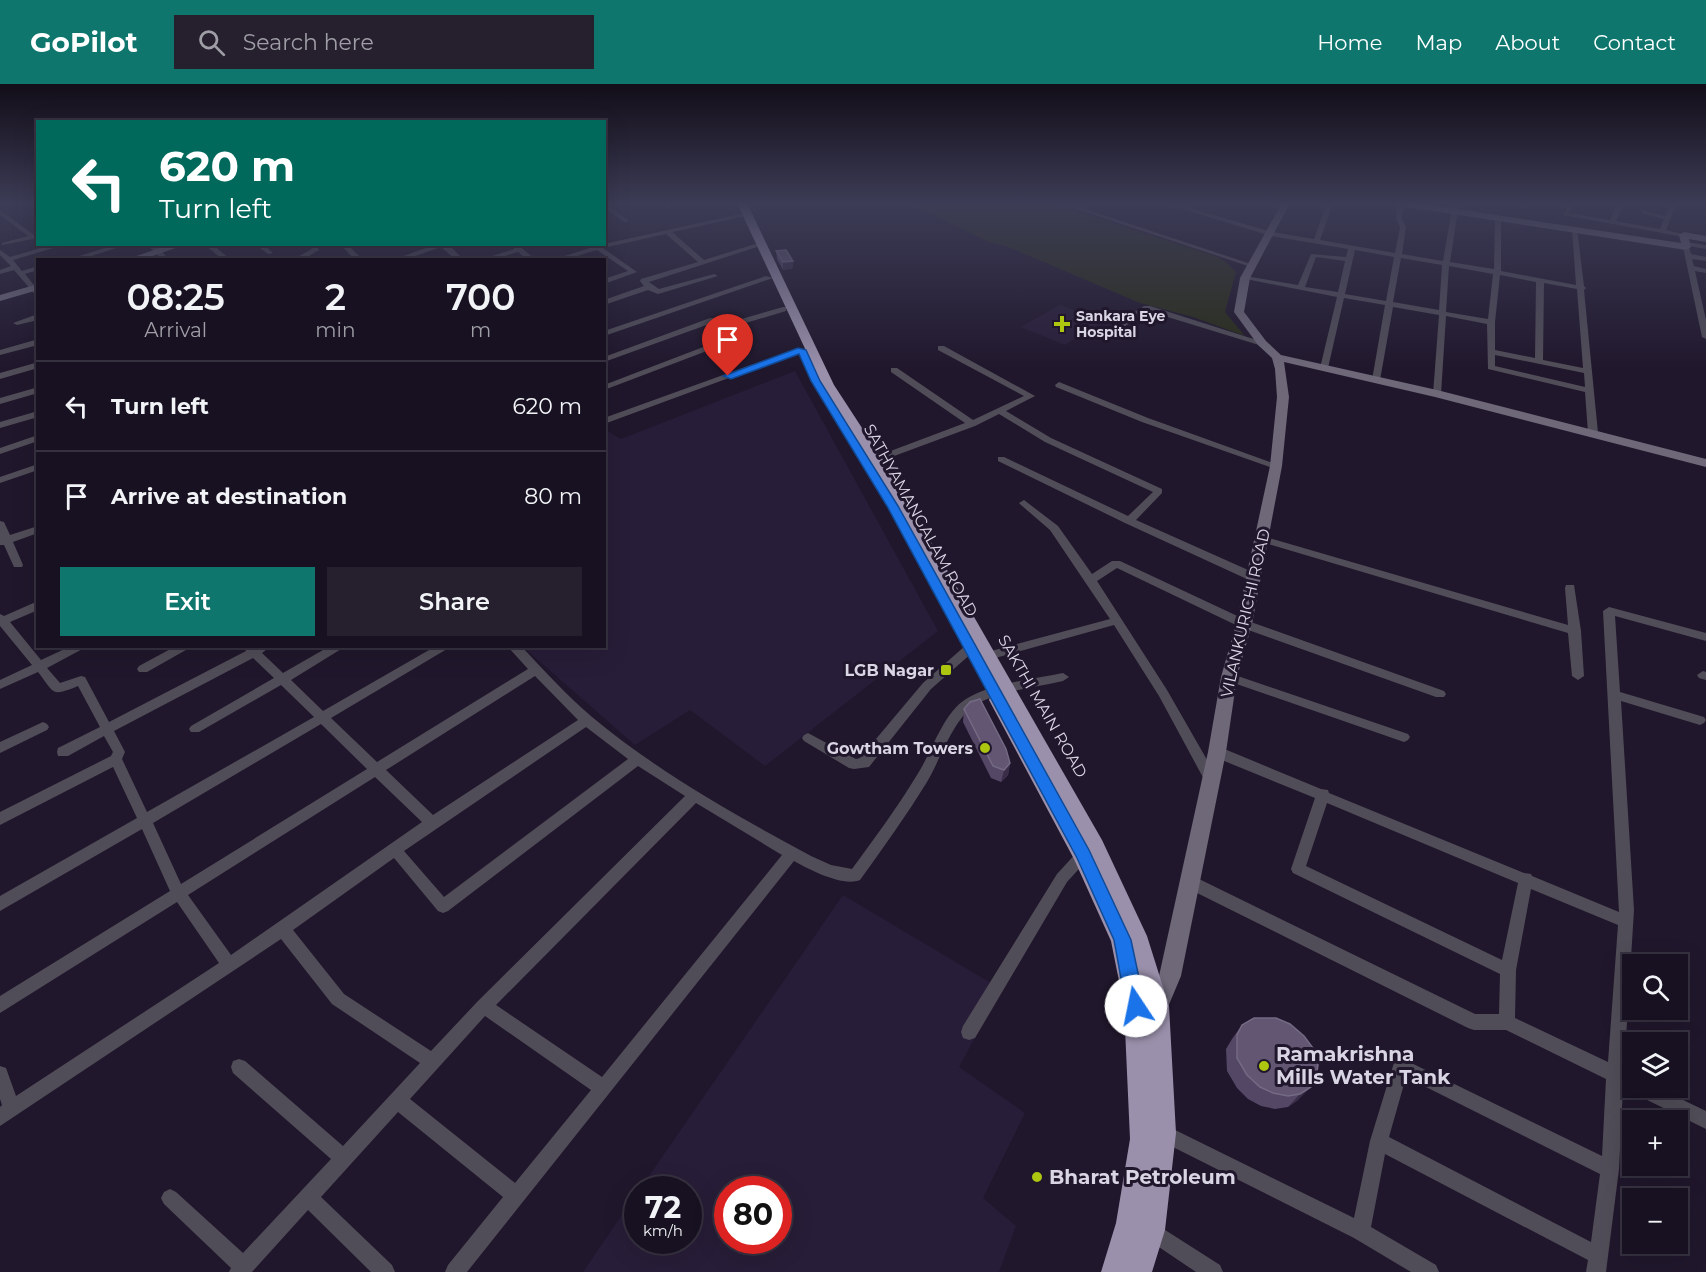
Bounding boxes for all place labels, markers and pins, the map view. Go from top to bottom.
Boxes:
place label: Sankara Eye Hospital [1076,307,1166,341]
pin [702,314,753,376]
marker: Sankara Eye Hospital [1053,315,1071,333]
place label: LGB Nagar [845,661,934,680]
marker: LGB Nagar [939,663,953,677]
place label: Gowtham Towers [827,739,973,758]
marker: Gowtham Towers [978,741,992,755]
place label: Ramakrishna Mills Water Tank [1276,1042,1451,1089]
marker: Ramakrishna Mills Water Tank [1257,1059,1271,1073]
place label: Bharat Petroleum [1049,1165,1236,1189]
marker: Bharat Petroleum [1030,1170,1044,1184]

